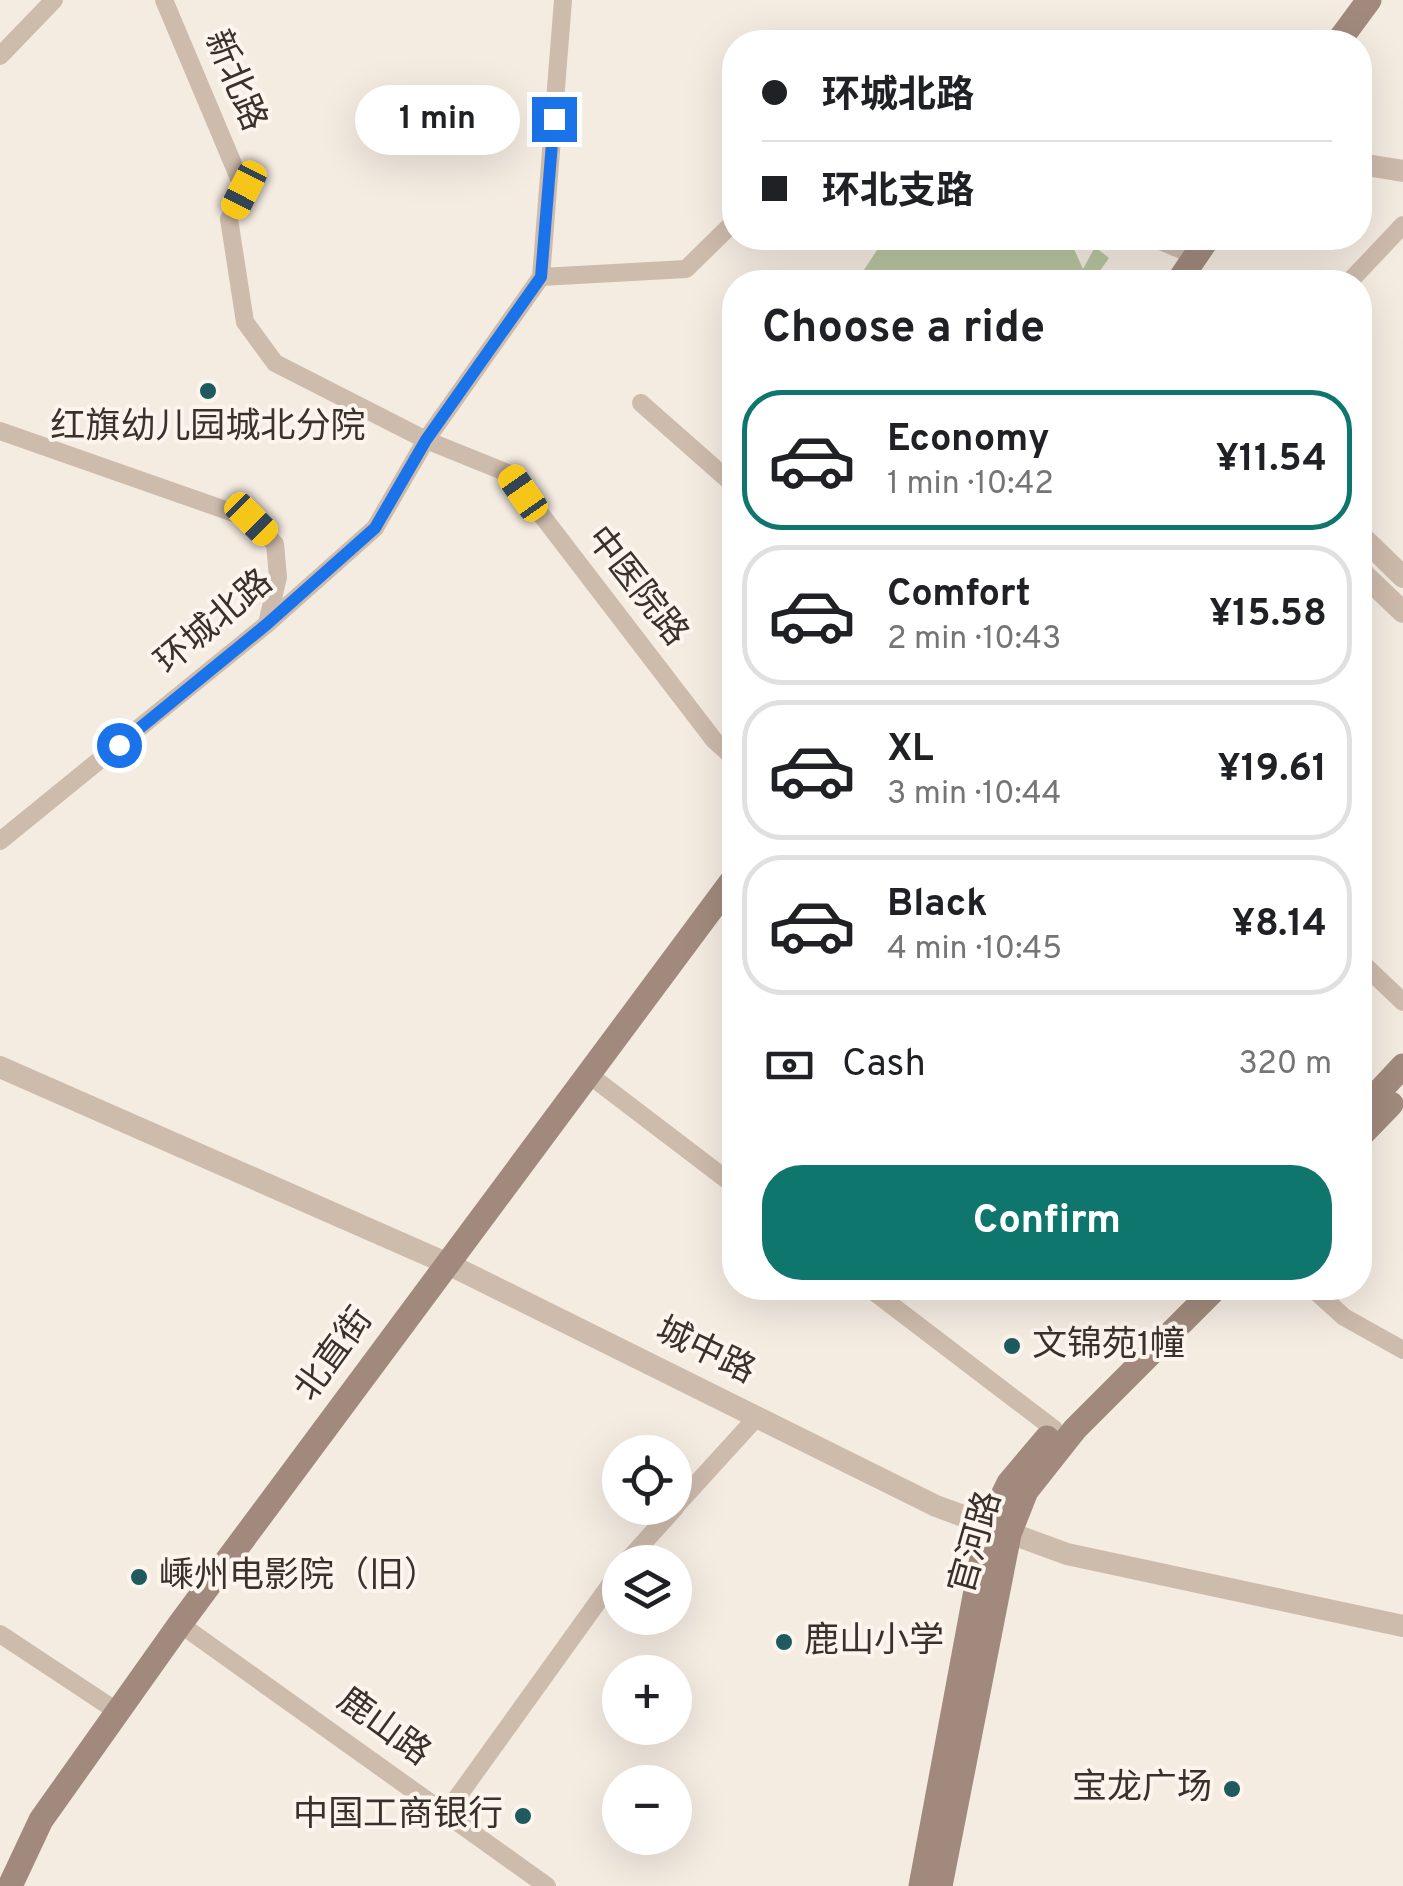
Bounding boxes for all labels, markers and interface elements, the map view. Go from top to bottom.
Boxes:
street label: 新北路 [193,24,275,138]
text: 环城北路 [822,73,974,122]
callout: 1 min [354,84,519,154]
route end [532,97,577,142]
text: 1 min [399,100,476,140]
car [217,156,271,224]
text: 环北支路 [822,169,974,218]
text: Choose a ride [762,301,1045,358]
marker: 红旗幼儿园城北分院 [197,380,219,402]
place label: 红旗幼儿园城北分院 [50,406,366,450]
icon: car [767,415,857,505]
text: Economy [887,416,1049,465]
text: ¥11.54 [1216,436,1327,485]
car [494,460,552,526]
text: 1 min · 10:42 [887,465,1054,505]
car [219,487,283,551]
street label: 中医院路 [576,518,696,656]
street label: 环城北路 [147,561,283,685]
icon: car [767,570,857,660]
text: Comfort [887,571,1031,620]
text: ¥15.58 [1209,591,1327,640]
text: 2 min · 10:43 [887,620,1061,660]
route start [97,723,142,768]
icon: car [767,725,857,815]
text: XL [887,726,934,775]
text: ¥19.61 [1218,746,1327,795]
text: 3 min · 10:44 [887,775,1062,815]
icon: car [767,880,857,970]
text: Black [887,881,987,930]
text: ¥8.14 [1232,901,1327,950]
text: 4 min · 10:45 [887,930,1062,970]
icon: cash [762,1038,817,1093]
text: Cash [842,1041,926,1090]
text: 320 m [1239,1045,1332,1085]
button: Confirm [762,1165,1332,1280]
street label: 北直街 [286,1300,384,1410]
street label: 城中路 [648,1309,762,1395]
place label: 文锦苑1幢 [1032,1324,1185,1368]
marker: 文锦苑1幢 [1001,1335,1023,1357]
map controls [602,1435,692,1855]
button: locate [602,1435,692,1525]
street label: 官河路 [941,1486,1013,1600]
button: layers [602,1545,692,1635]
place label: 嵊州电影院（旧） [159,1555,439,1599]
marker: 嵊州电影院（旧） [128,1566,150,1588]
place label: 鹿山小学 [804,1620,944,1664]
marker: 鹿山小学 [773,1631,795,1653]
button: + [602,1655,692,1745]
street label: 鹿山路 [328,1679,438,1777]
button: − [602,1765,692,1855]
place label: 宝龙广场 [1072,1767,1212,1811]
marker: 宝龙广场 [1221,1778,1243,1800]
place label: 中国工商银行 [293,1794,503,1838]
marker: 中国工商银行 [512,1805,534,1827]

